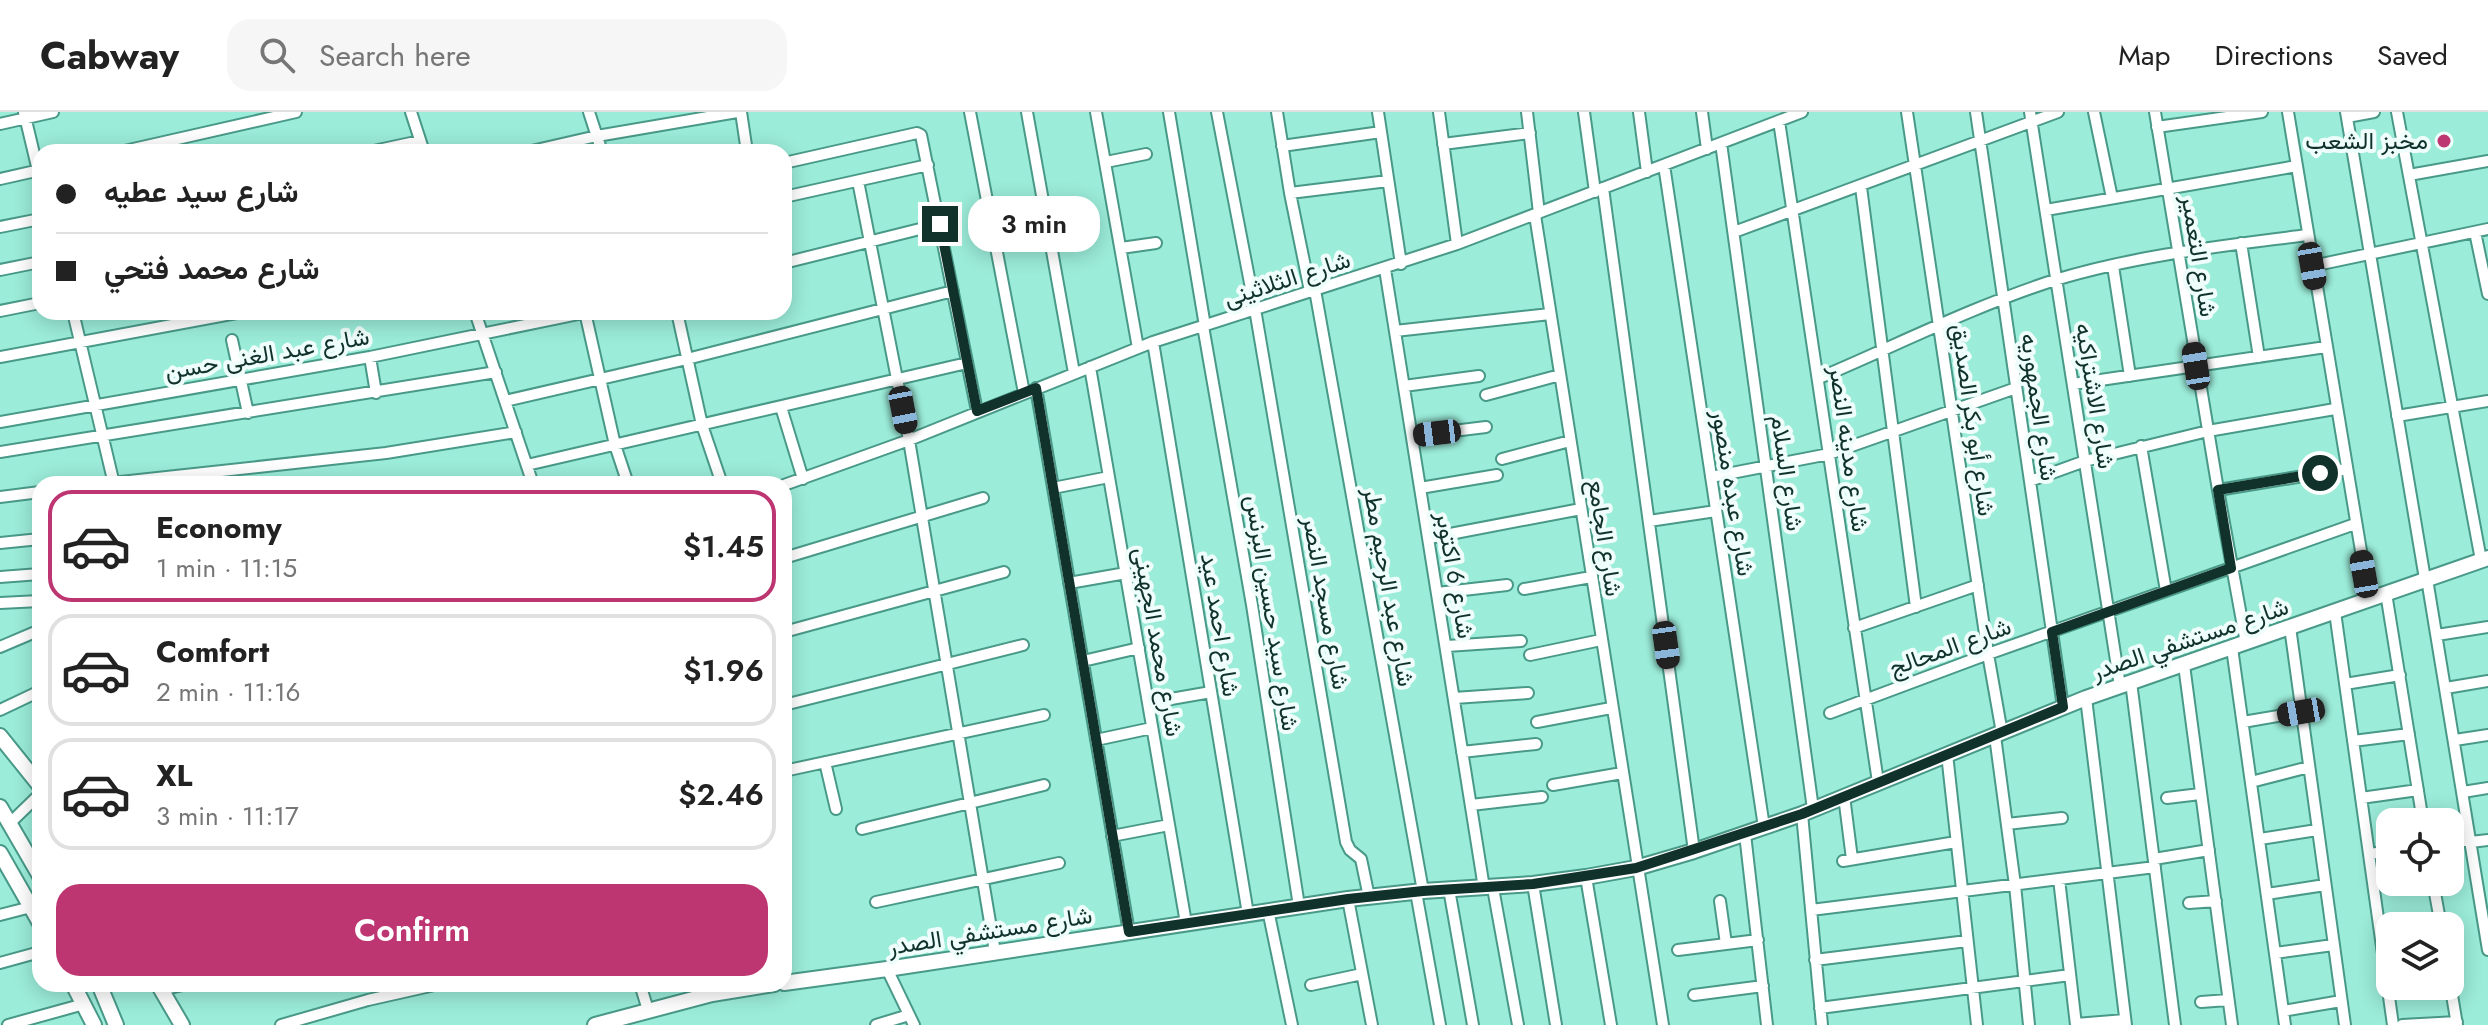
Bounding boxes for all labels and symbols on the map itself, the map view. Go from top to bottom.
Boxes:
place label: مخبز الشعب [2305,123,2428,158]
marker: مخبز الشعب [2435,132,2453,150]
street label: شارع التعمير [2172,192,2226,319]
callout: 3 min [968,196,1100,252]
route end [922,206,958,242]
car [2296,240,2328,292]
street label: شارع الثلاثينى [1219,242,1355,315]
street label: شارع عبد الغنى حسن [162,318,372,389]
street label: شارع الاشتراكيه [2067,320,2124,471]
street label: شارع أبو بكر الصديق [1943,322,2004,518]
street label: شارع الجمهوريه [2012,331,2067,483]
car [2180,340,2212,392]
street label: شارع مدينه النصر [1820,363,1878,534]
car [887,384,919,436]
street label: شارع عبده منصور [1703,406,1764,579]
street label: شارع السلام [1762,413,1813,533]
car [1412,418,1462,448]
route start [2302,455,2338,491]
street label: شارع الجامع [1579,477,1632,599]
street label: شارع عبد الرحيم مطر [1355,484,1424,689]
street label: شارع سيد حسين البرنس [1237,492,1308,733]
street label: شارع 6 اكتوبر [1427,508,1484,641]
street label: شارع مسجد النصر [1294,513,1359,692]
street label: شارع محمد الجهينى [1125,545,1192,739]
car [2348,548,2380,600]
street label: شارع احمد عيد [1192,551,1249,699]
street label: شارع مستشفي الصدر [2086,588,2294,691]
street label: شارع المحالج [1884,608,2016,685]
car [1651,620,1681,670]
car [2275,696,2327,728]
street label: شارع مستشفي الصدر [884,897,1095,966]

